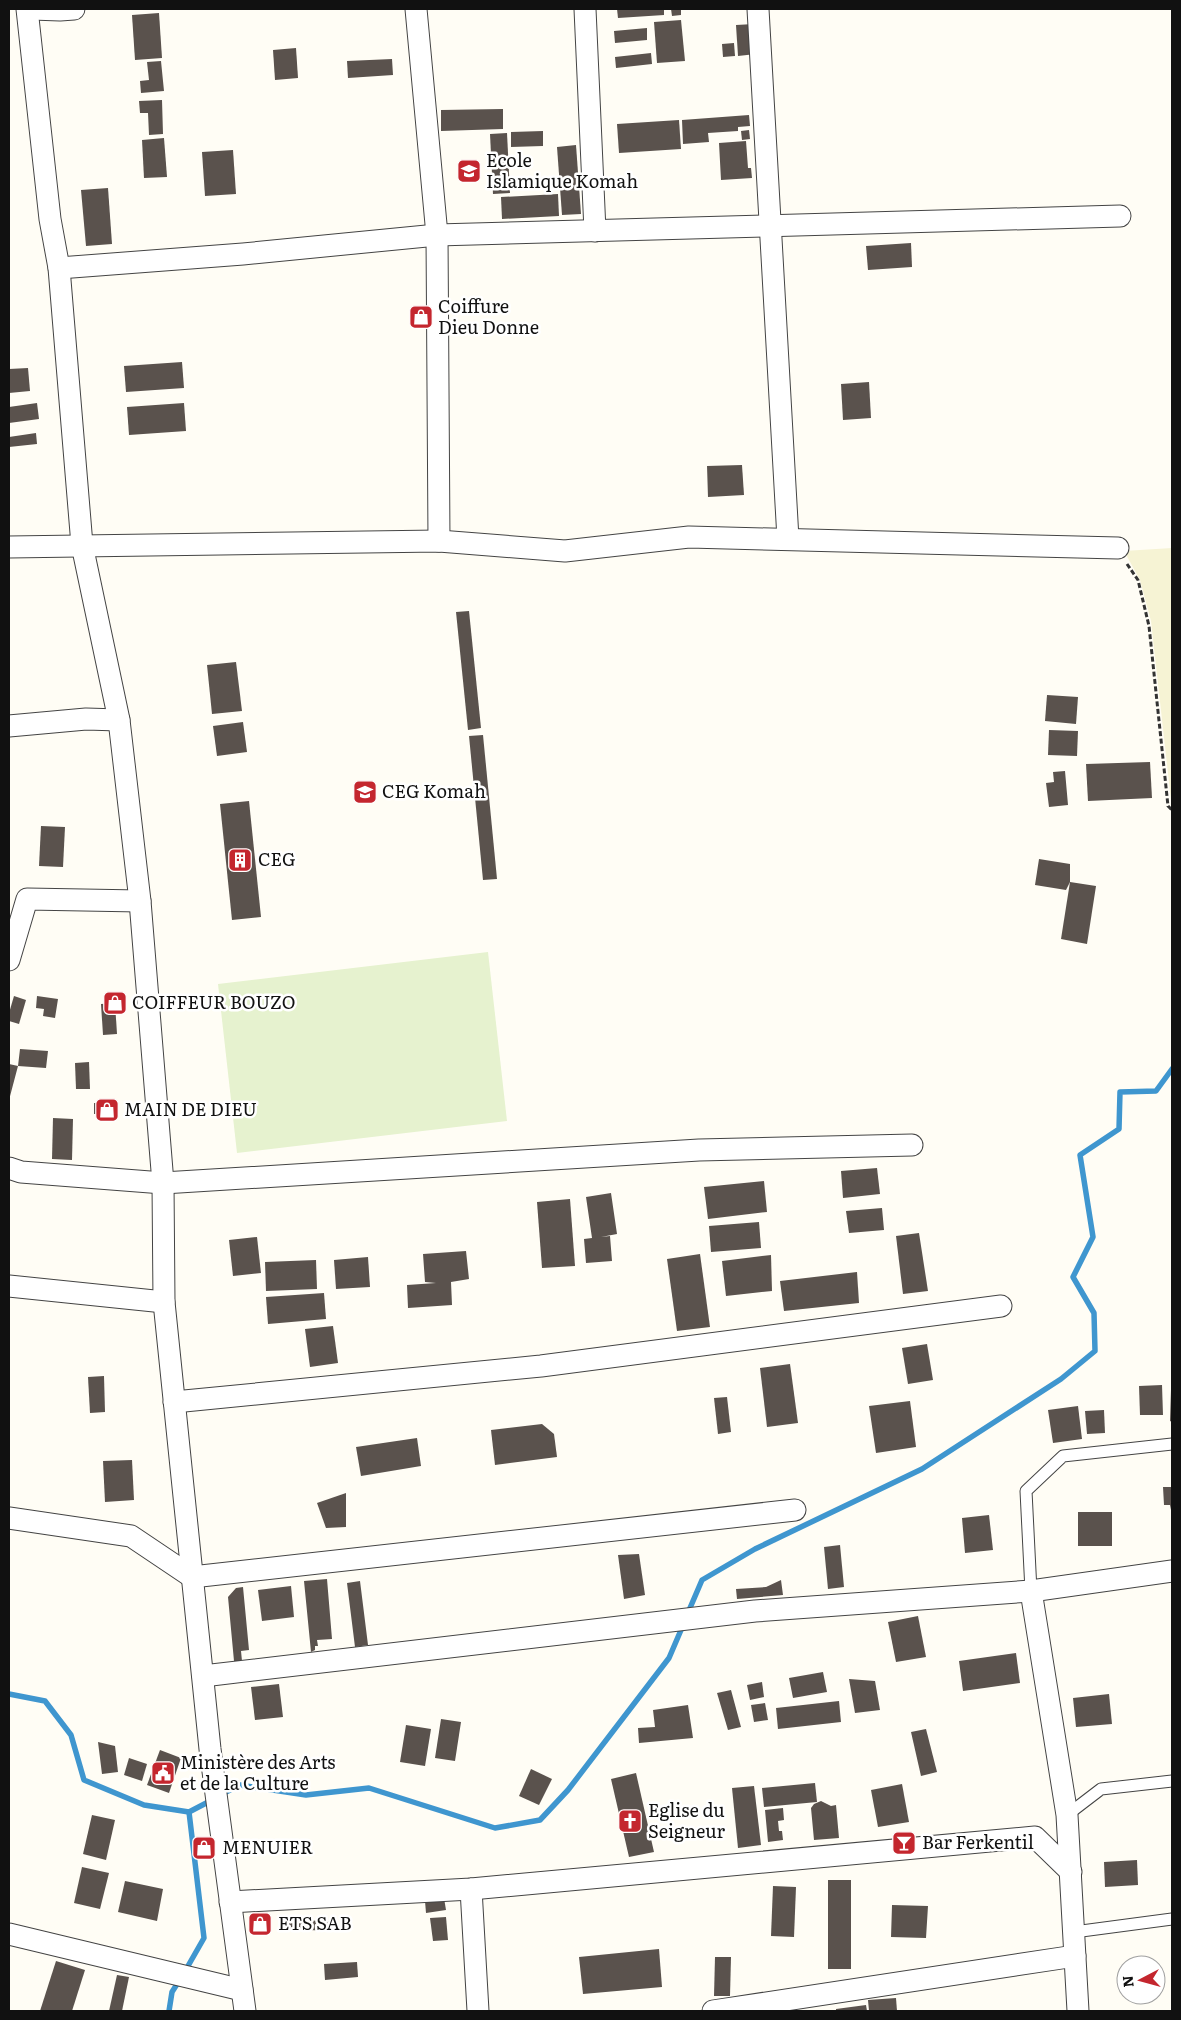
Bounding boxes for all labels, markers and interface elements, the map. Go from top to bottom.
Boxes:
place label: Ecole Islamique Komah [486,146,638,194]
school or university icon: Ecole Islamique Komah [456,158,482,184]
place label: Coiffure Dieu Donne [438,292,539,340]
shop icon: Coiffure Dieu Donne [408,304,434,330]
place label: CEG Komah [382,777,486,804]
school or university icon: CEG Komah [352,779,378,805]
place label: CEG [258,845,296,872]
building icon: CEG [227,847,253,873]
place label: COIFFEUR BOUZO [132,988,295,1015]
shop icon: COIFFEUR BOUZO [102,990,128,1016]
place label: MAIN DE DIEU [124,1095,257,1122]
shop icon: MAIN DE DIEU [94,1097,120,1123]
place label: Ministère des Arts et de la Culture [180,1748,335,1796]
public building icon: Ministère des Arts et de la Culture [150,1760,176,1786]
place label: Eglise du Seigneur [648,1796,726,1844]
church icon: Eglise du Seigneur [617,1808,643,1834]
place label: Bar Ferkentil [922,1828,1034,1855]
bar icon: Bar Ferkentil [891,1830,917,1856]
place label: MENUIER [222,1833,313,1860]
shop icon: MENUIER [191,1835,217,1861]
place label: ETS SAB [278,1909,352,1936]
shop icon: ETS SAB [247,1911,273,1937]
north arrow [1116,1955,1166,2005]
text: N [1116,1974,1138,1988]

